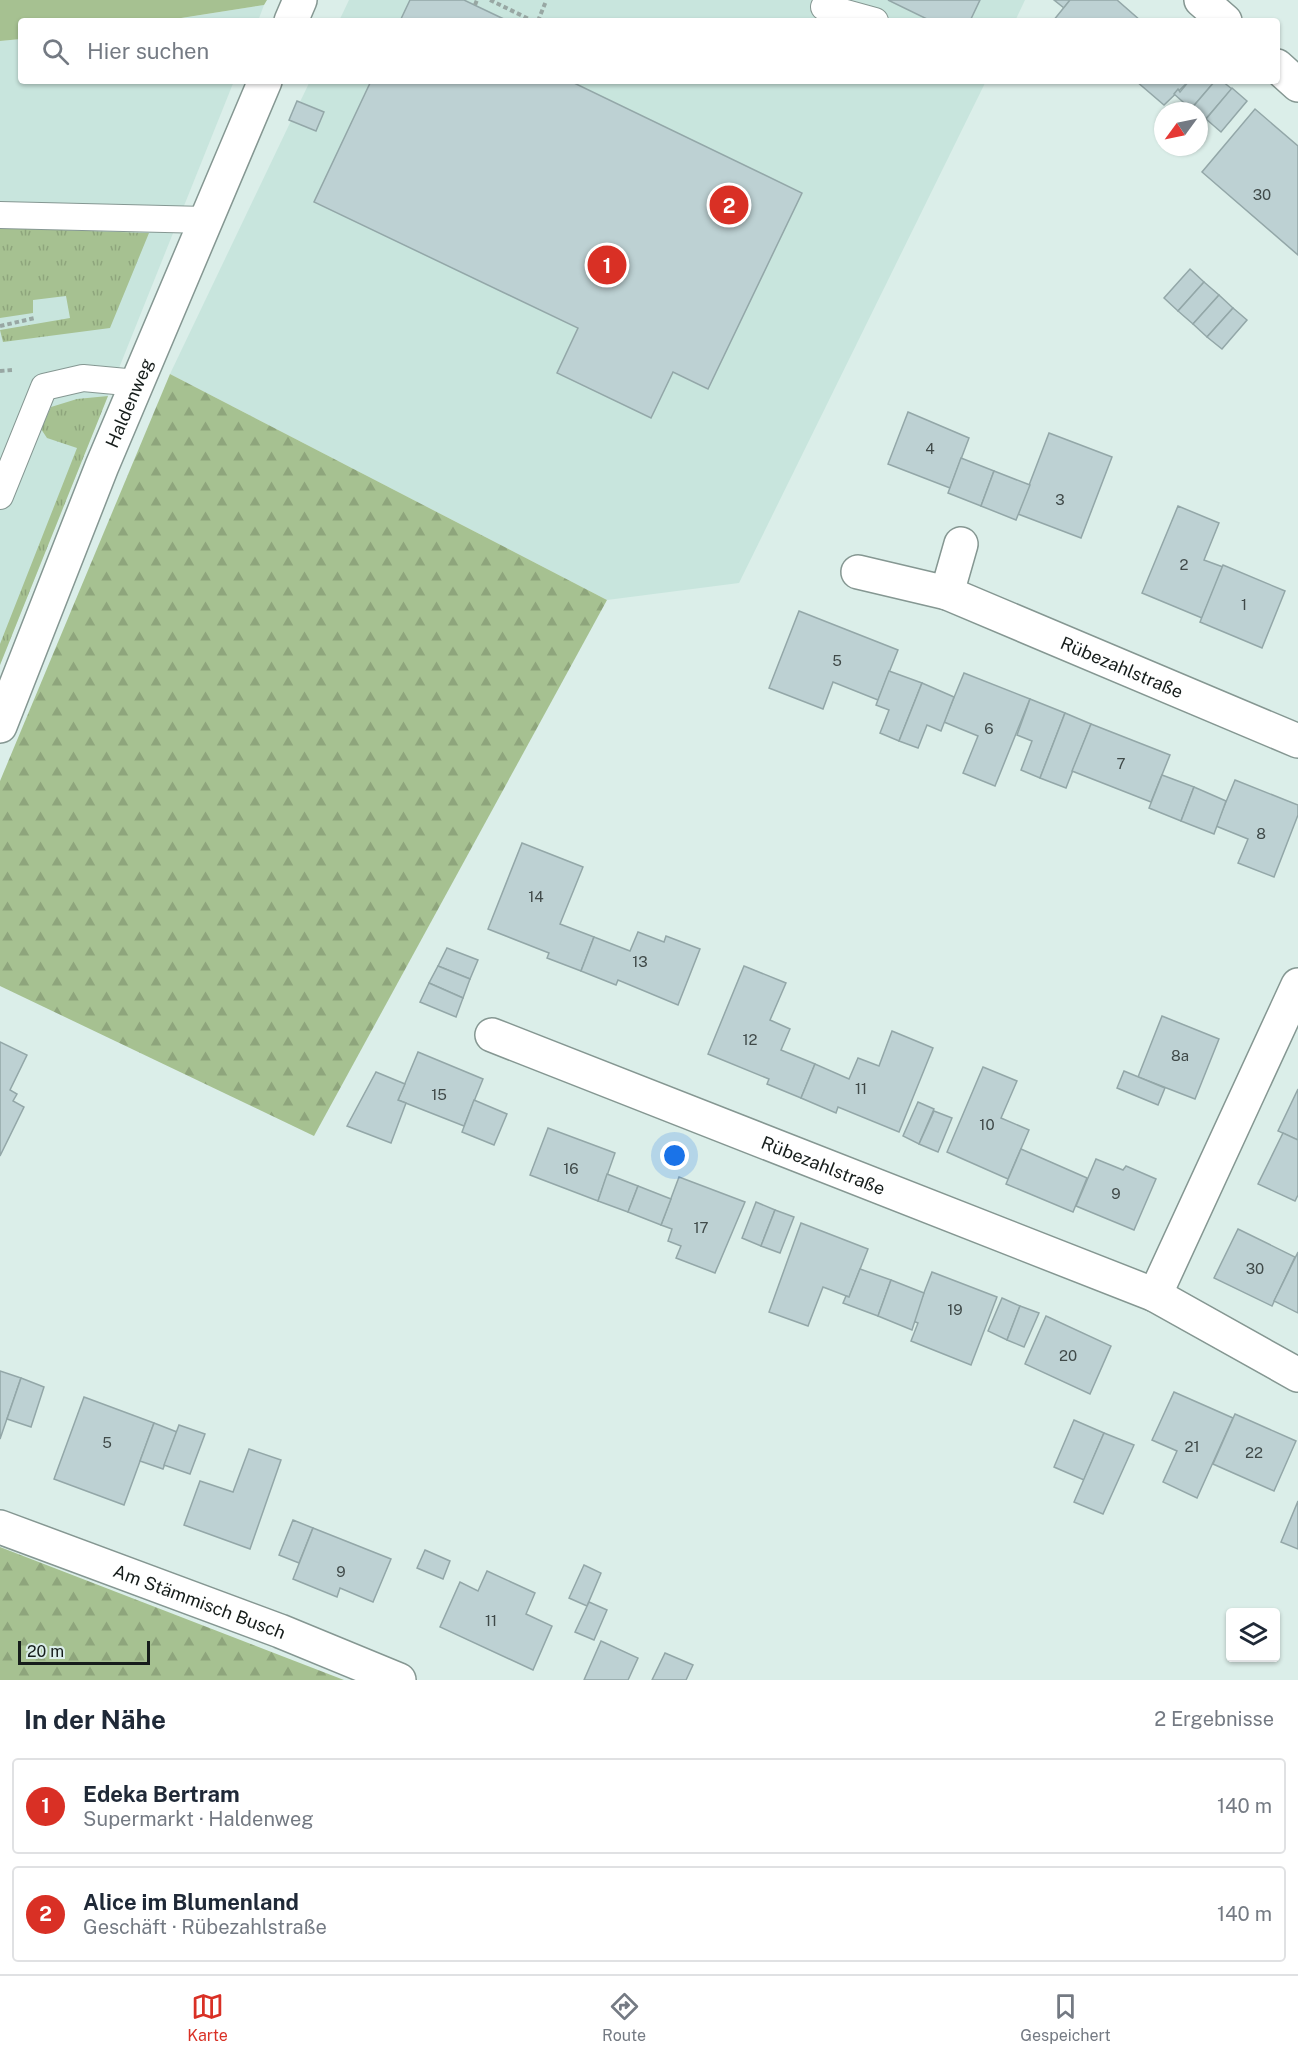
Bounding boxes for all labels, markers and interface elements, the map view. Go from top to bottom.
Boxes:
search box [18,18,1280,84]
icon: search [39,35,72,68]
text: Hier suchen [87,38,209,64]
north arrow [1154,102,1208,156]
pin: 2 [710,182,748,228]
house number: 30 [1253,186,1271,203]
pin: 1 [588,242,626,288]
street label: Haldenweg [101,355,157,451]
house number: 4 [925,440,935,457]
house number: 3 [1055,491,1065,508]
house number: 2 [1180,556,1189,573]
house number: 1 [1241,596,1247,613]
street label: Rübezahlstraße [1058,632,1187,702]
house number: 5 [832,652,842,669]
house number: 6 [984,720,994,737]
house number: 7 [1116,755,1126,772]
house number: 8 [1256,825,1266,842]
house number: 14 [528,888,544,905]
house number: 13 [632,953,648,970]
house number: 12 [742,1031,758,1048]
house number: 8a [1171,1047,1189,1064]
house number: 11 [855,1080,867,1097]
house number: 15 [431,1086,447,1103]
house number: 10 [979,1116,995,1133]
street label: Rübezahlstraße [759,1131,888,1199]
your location [660,1141,689,1170]
house number: 16 [563,1160,579,1177]
house number: 9 [1111,1185,1121,1202]
house number: 17 [693,1219,709,1236]
house number: 30 [1246,1260,1264,1277]
house number: 19 [947,1301,963,1318]
house number: 20 [1059,1347,1077,1364]
house number: 5 [102,1434,112,1451]
house number: 21 [1184,1438,1200,1455]
house number: 22 [1245,1444,1263,1461]
street label: Am Stämmisch Busch [111,1560,289,1643]
house number: 9 [336,1563,346,1580]
map controls [1226,1608,1280,1662]
button: layers [1226,1608,1280,1662]
house number: 11 [485,1612,497,1629]
scale bar [18,1638,150,1666]
text: 20 m [27,1642,64,1661]
text: In der Nähe [24,1704,166,1735]
text: 2 Ergebnisse [1154,1707,1274,1731]
text: Edeka Bertram [83,1781,240,1807]
text: 1 [41,1794,50,1818]
text: 140 m [1217,1794,1272,1818]
text: Supermarkt · Haldenweg [83,1807,314,1831]
text: Alice im Blumenland [83,1889,299,1915]
text: 2 [39,1902,52,1926]
text: 140 m [1217,1902,1272,1926]
text: Geschäft · Rübezahlstraße [83,1915,327,1939]
tab: Karte [187,1990,228,2045]
tab: Route [602,1990,646,2045]
tab: Gespeichert [1020,1990,1111,2045]

